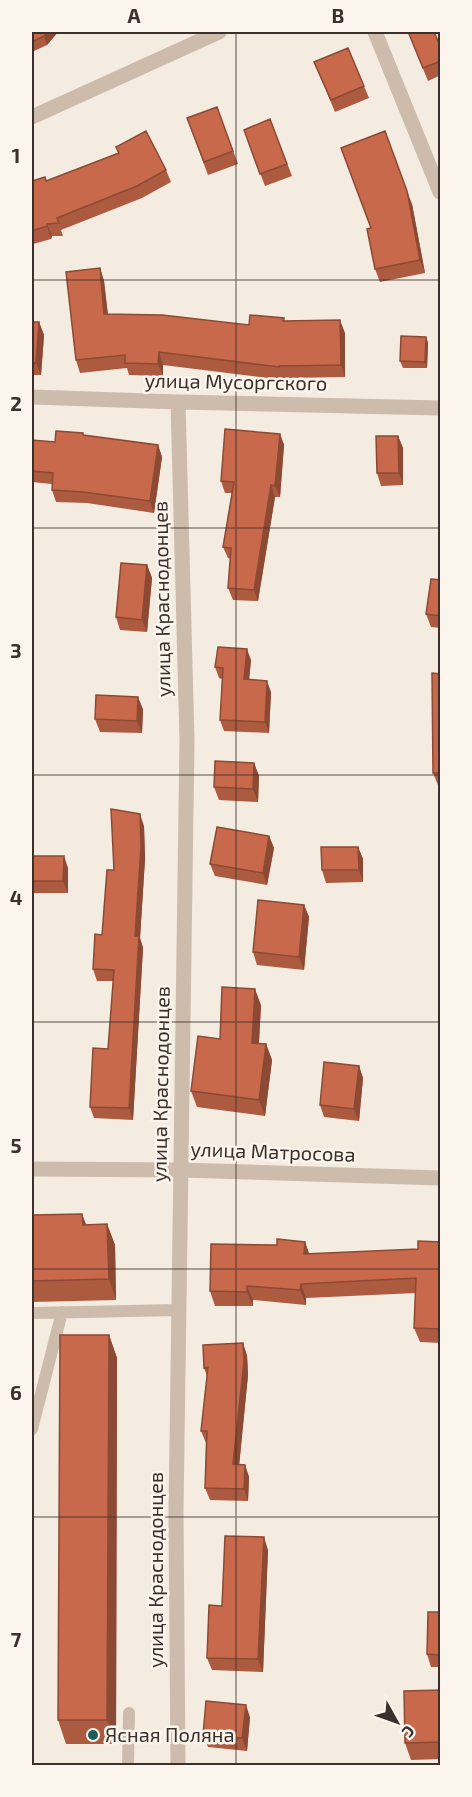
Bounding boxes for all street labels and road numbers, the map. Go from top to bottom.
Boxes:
street label: улица Мусоргского [145,367,328,396]
street label: улица Краснодонцев [147,501,176,697]
street label: улица Краснодонцев [146,986,175,1182]
street label: улица Матросова [190,1136,356,1167]
street label: улица Краснодонцев [143,1472,168,1668]

